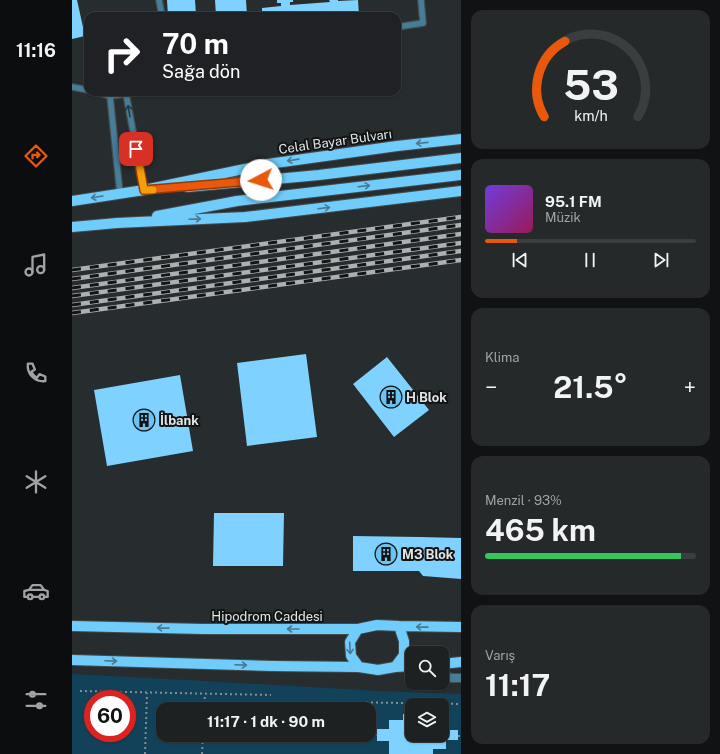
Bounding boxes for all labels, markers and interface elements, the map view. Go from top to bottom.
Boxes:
text: 70 m [162,27,229,60]
icon: right [96,28,148,80]
text: 11:16 [16,40,56,61]
text: 53 [563,60,618,109]
text: Sağa dön [162,61,240,82]
one-way arrow [125,105,133,118]
text: km/h [574,107,607,124]
street label: Celal Bayar Bulvarı [277,126,393,157]
pin [119,132,153,166]
icon: arrive [125,138,147,160]
one-way arrow [416,140,429,147]
icon: directions [22,142,50,170]
one-way arrow [287,156,300,164]
position arrow [240,159,282,201]
one-way arrow [357,183,370,190]
one-way arrow [91,193,104,201]
text: 95.1 FM [545,193,602,210]
one-way arrow [317,204,330,212]
text: Müzik [545,210,581,225]
one-way arrow [188,216,201,223]
icon: previous [509,249,531,271]
icon: pause [579,249,601,271]
icon: next [650,249,672,271]
icon: music [22,251,50,279]
text: Klima [485,350,519,365]
icon: phone [22,359,50,387]
text: 21.5° [553,369,628,405]
text: − [485,374,497,400]
text: + [684,374,696,400]
building icon: H Blok [378,384,404,410]
place label: H Blok [406,390,447,405]
building icon: İlbank [131,407,157,433]
place label: İlbank [160,412,199,428]
icon: climate [22,468,50,496]
text: Menzil · 93% [485,493,562,508]
text: 465 km [485,512,596,548]
building icon: M3 Blok [373,541,399,567]
place label: M3 Blok [402,547,454,562]
icon: car [22,577,50,605]
street label: Hipodrom Caddesi [211,609,323,624]
one-way arrow [416,623,429,631]
one-way arrow [157,624,170,632]
one-way arrow [287,625,300,633]
one-way arrow [347,641,354,654]
map controls [405,646,449,742]
button: search [405,646,449,690]
text: Varış [485,648,515,663]
one-way arrow [104,657,117,665]
one-way arrow [234,661,247,669]
text: 11:17 [485,667,550,703]
icon: filters [22,686,50,714]
speed limit sign: 60 [84,690,136,742]
button: layers [405,698,449,742]
text: 11:17 · 1 dk · 90 m [207,713,325,730]

